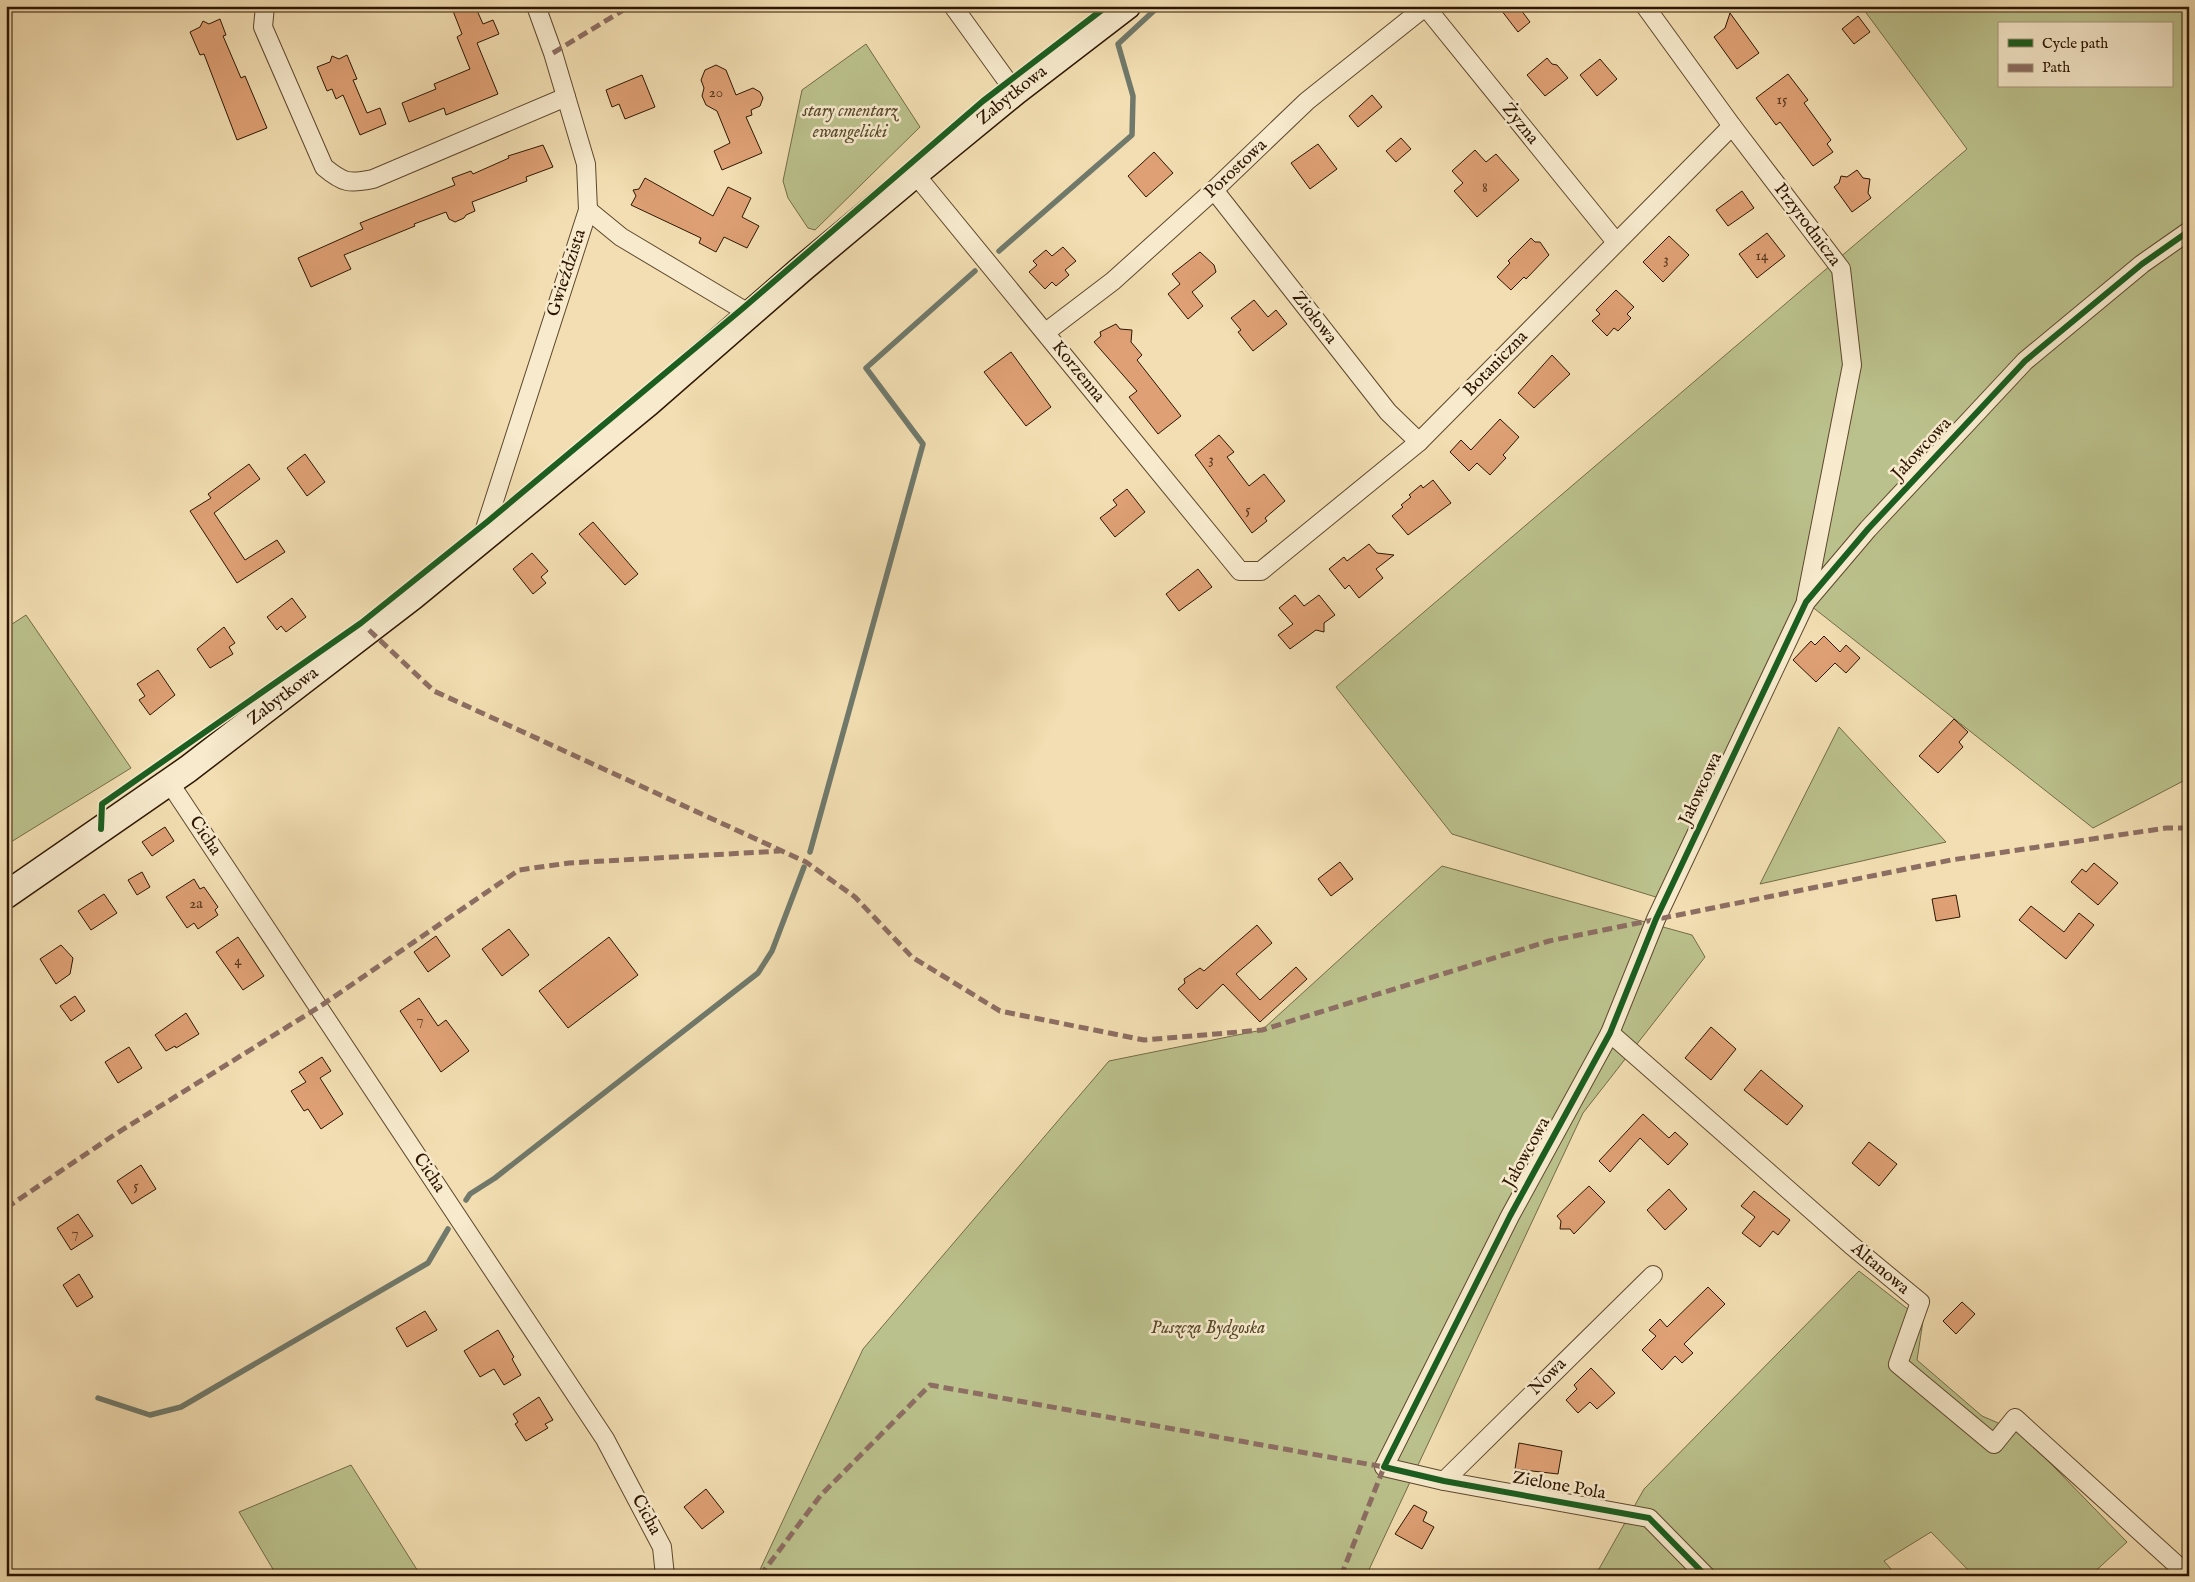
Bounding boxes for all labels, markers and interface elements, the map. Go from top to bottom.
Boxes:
legend [1998,22,2172,88]
text: Cycle path [2042,34,2108,53]
text: Path [2042,58,2070,77]
street label: Zabytkowa [972,60,1052,130]
house number: 20 [709,83,723,102]
house number: 15 [1776,90,1788,109]
street label: Żyzna [1496,98,1545,150]
park label: stary cmentarz ewangelicki [802,100,899,144]
street label: Porostowa [1200,134,1272,204]
house number: 8 [1482,178,1488,197]
street label: Przyrodnicza [1768,179,1846,271]
street label: Gwieździsta [542,226,592,320]
house number: 14 [1756,246,1769,265]
house number: 3 [1663,250,1669,269]
street label: Ziołowa [1286,287,1342,349]
street label: Botaniczna [1459,326,1533,402]
street label: Korzenna [1046,336,1110,408]
street label: Jałowcowa [1886,413,1957,487]
house number: 3 [1208,450,1214,469]
house number: 5 [1245,500,1251,519]
street label: Zabytkowa [243,661,323,731]
street label: Jałowcowa [1673,749,1728,831]
street label: Cicha [184,812,227,860]
house number: 2a [189,894,203,913]
house number: 4 [234,951,242,970]
house number: 7 [416,1010,424,1029]
street label: Jałowcowa [1497,1113,1556,1194]
street label: Cicha [408,1149,451,1197]
house number: 5 [133,1176,139,1195]
house number: 7 [71,1223,79,1242]
street label: Altanowa [1845,1237,1914,1300]
park label: Puszcza Bydgoska [1151,1317,1265,1340]
street label: Nowa [1524,1353,1572,1401]
street label: Zielone Pola [1511,1466,1608,1506]
street label: Cicha [626,1491,666,1539]

